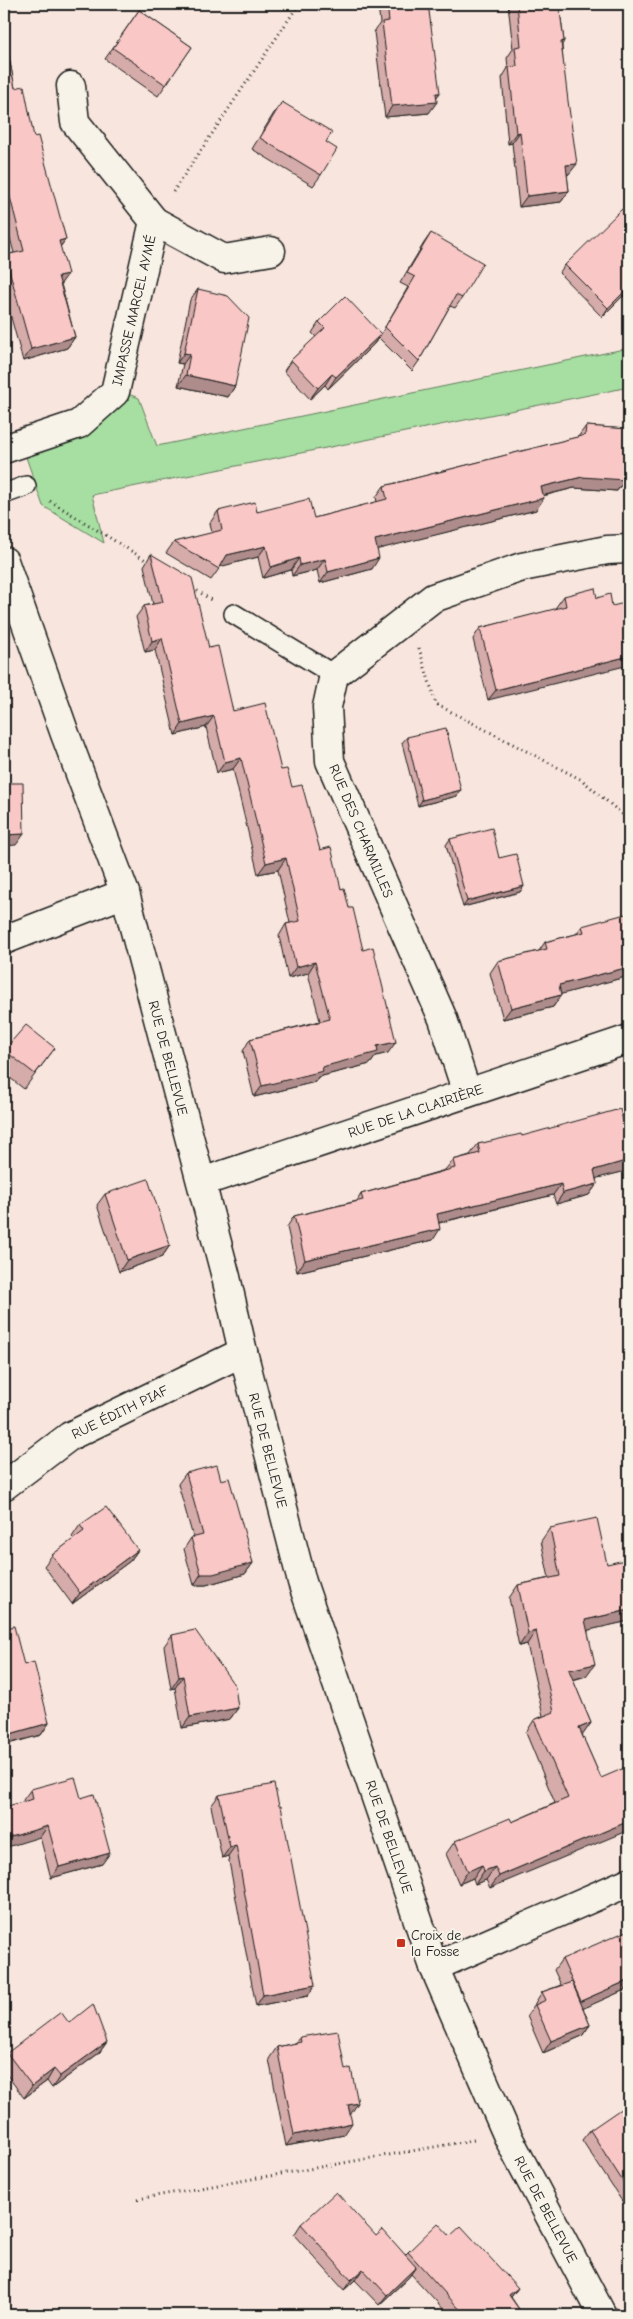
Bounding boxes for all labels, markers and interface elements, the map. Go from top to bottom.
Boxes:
street label: IMPASSE MARCEL AYMÉ [108,233,159,387]
street label: RUE DES CHARMILLES [325,762,397,901]
street label: RUE DE BELLEVUE [145,999,192,1117]
street label: RUE DE LA CLAIRIÈRE [346,1080,485,1141]
street label: RUE ÉDITH PIAF [69,1381,171,1443]
street label: RUE DE BELLEVUE [245,1391,291,1510]
street label: RUE DE BELLEVUE [362,1778,417,1895]
place label: Croix de la Fosse [411,1927,461,1960]
marker: Croix de la Fosse [395,1937,407,1949]
street label: RUE DE BELLEVUE [511,2153,581,2266]

